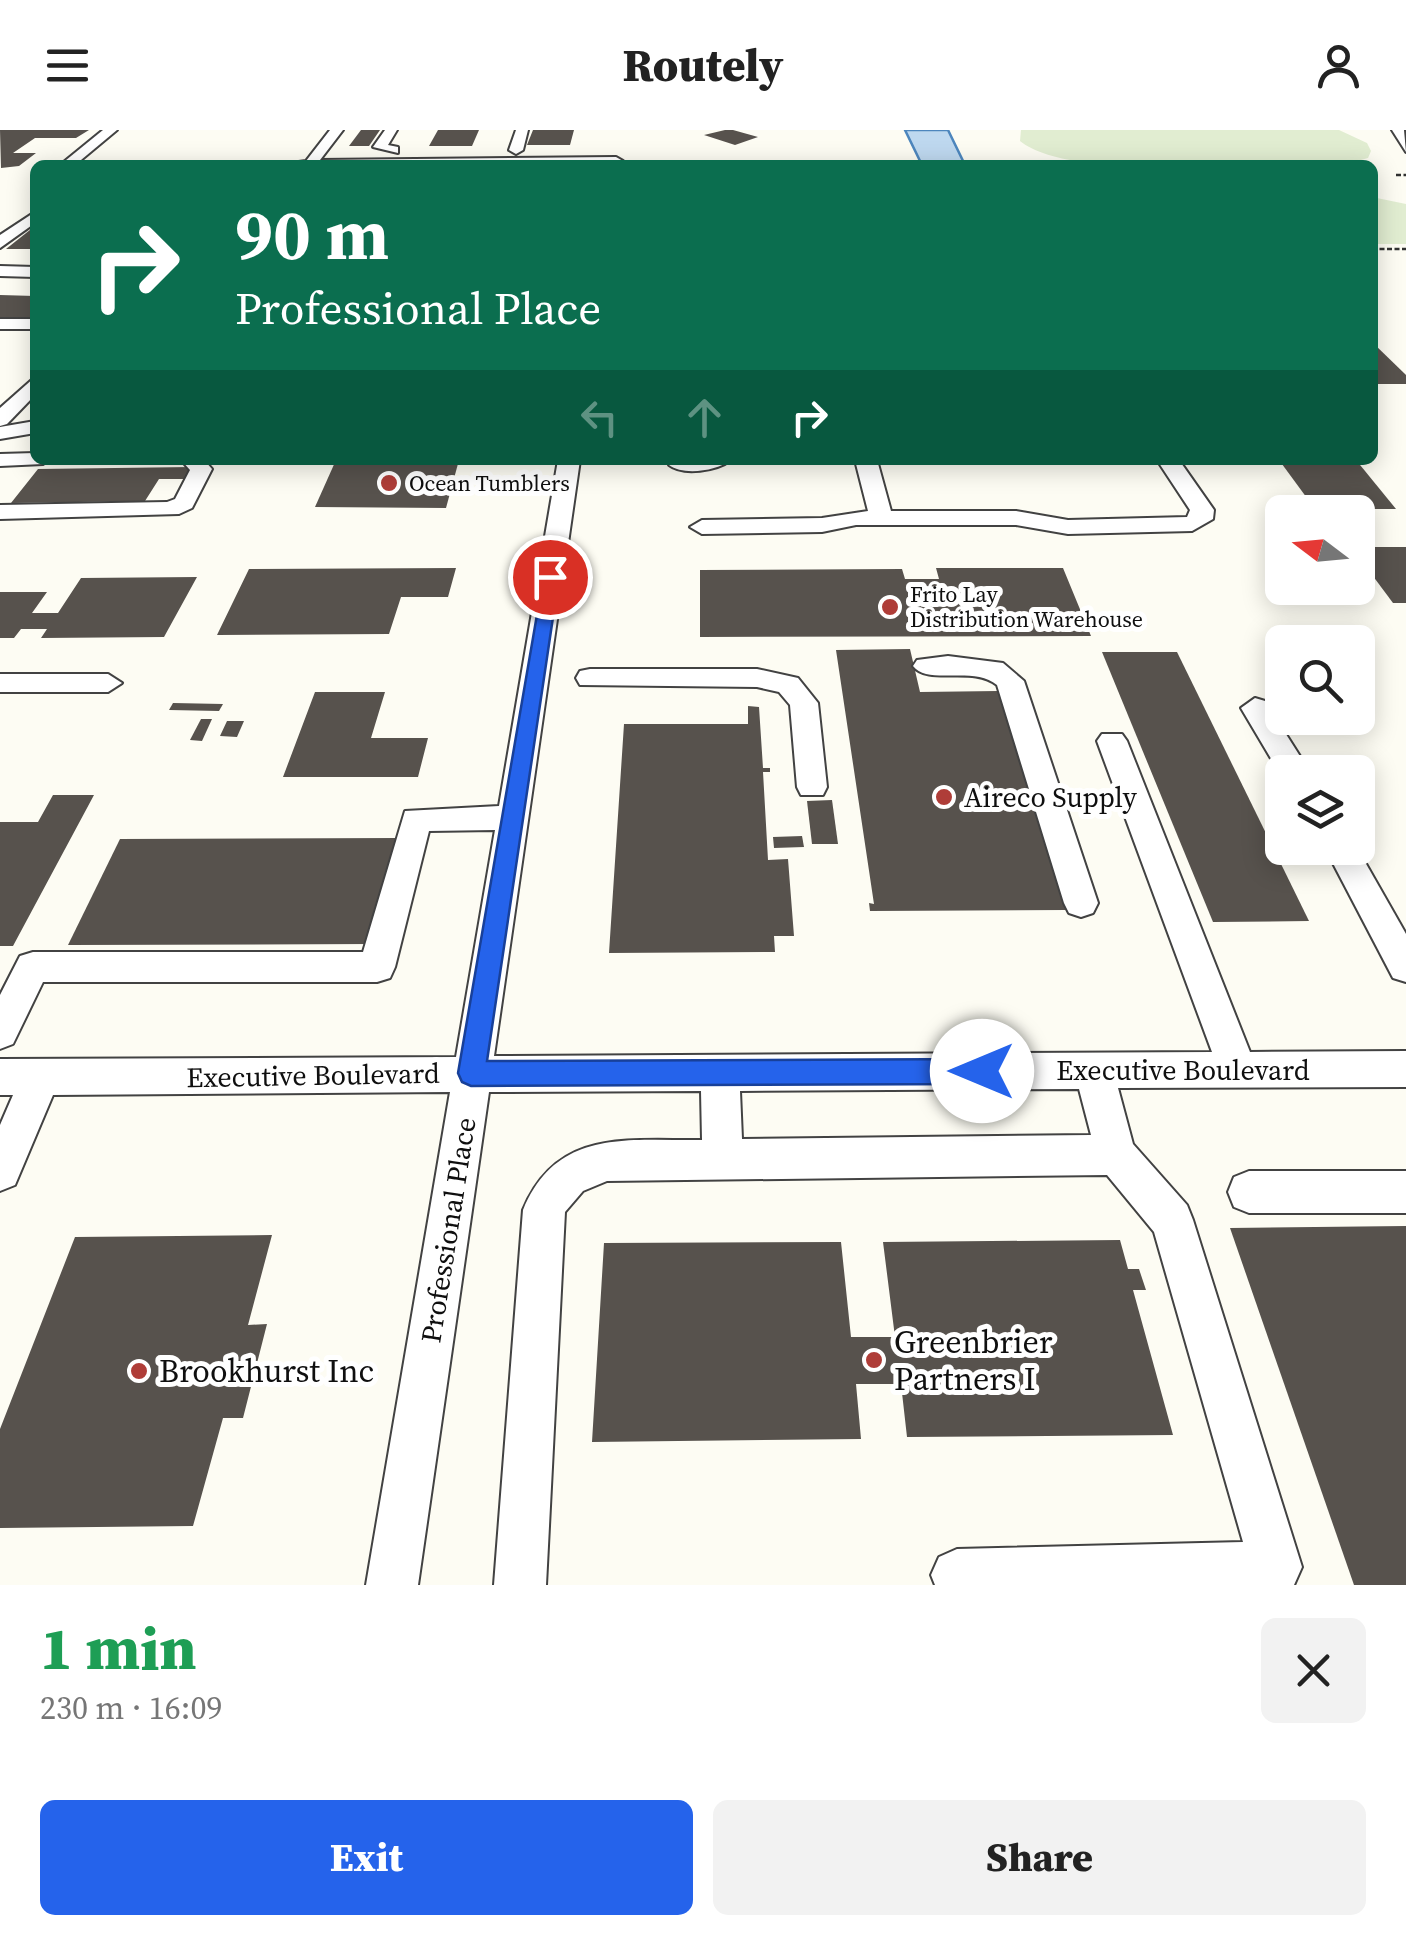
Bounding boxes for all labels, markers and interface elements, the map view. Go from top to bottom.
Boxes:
text: Routely [623,34,783,96]
icon: menu [40,38,95,93]
icon: person [1311,38,1366,93]
text: 90 m [235,186,389,282]
icon: right [70,200,200,330]
text: Professional Place [235,277,601,339]
icon: left [572,390,627,445]
icon: ahead [677,390,732,445]
icon: right [782,390,837,445]
place label: Ocean Tumblers [409,468,570,498]
marker: Ocean Tumblers [378,472,400,494]
north arrow [1265,495,1375,605]
map controls [1265,495,1375,865]
pin [508,535,593,620]
icon: arrive [523,550,578,605]
place label: Frito Lay Distribution Warehouse [910,579,1143,634]
marker: Frito Lay Distribution Warehouse [879,596,901,618]
button: search [1265,625,1375,735]
button: layers [1265,755,1375,865]
place label: Aireco Supply [964,778,1138,816]
marker: Aireco Supply [933,786,955,808]
position arrow [930,1019,1034,1123]
street label: Executive Boulevard [1056,1051,1310,1089]
street label: Executive Boulevard [186,1054,440,1096]
street label: Professional Place [411,1115,485,1345]
place label: Greenbrier Partners I [894,1320,1053,1401]
place label: Brookhurst Inc [159,1349,374,1393]
marker: Greenbrier Partners I [863,1349,885,1371]
marker: Brookhurst Inc [128,1360,150,1382]
text: 1 min [40,1607,196,1689]
button: close [1261,1618,1366,1723]
text: 230 m · 16:09 [40,1686,222,1730]
button: Exit [40,1800,693,1915]
button: Share [713,1800,1366,1915]

